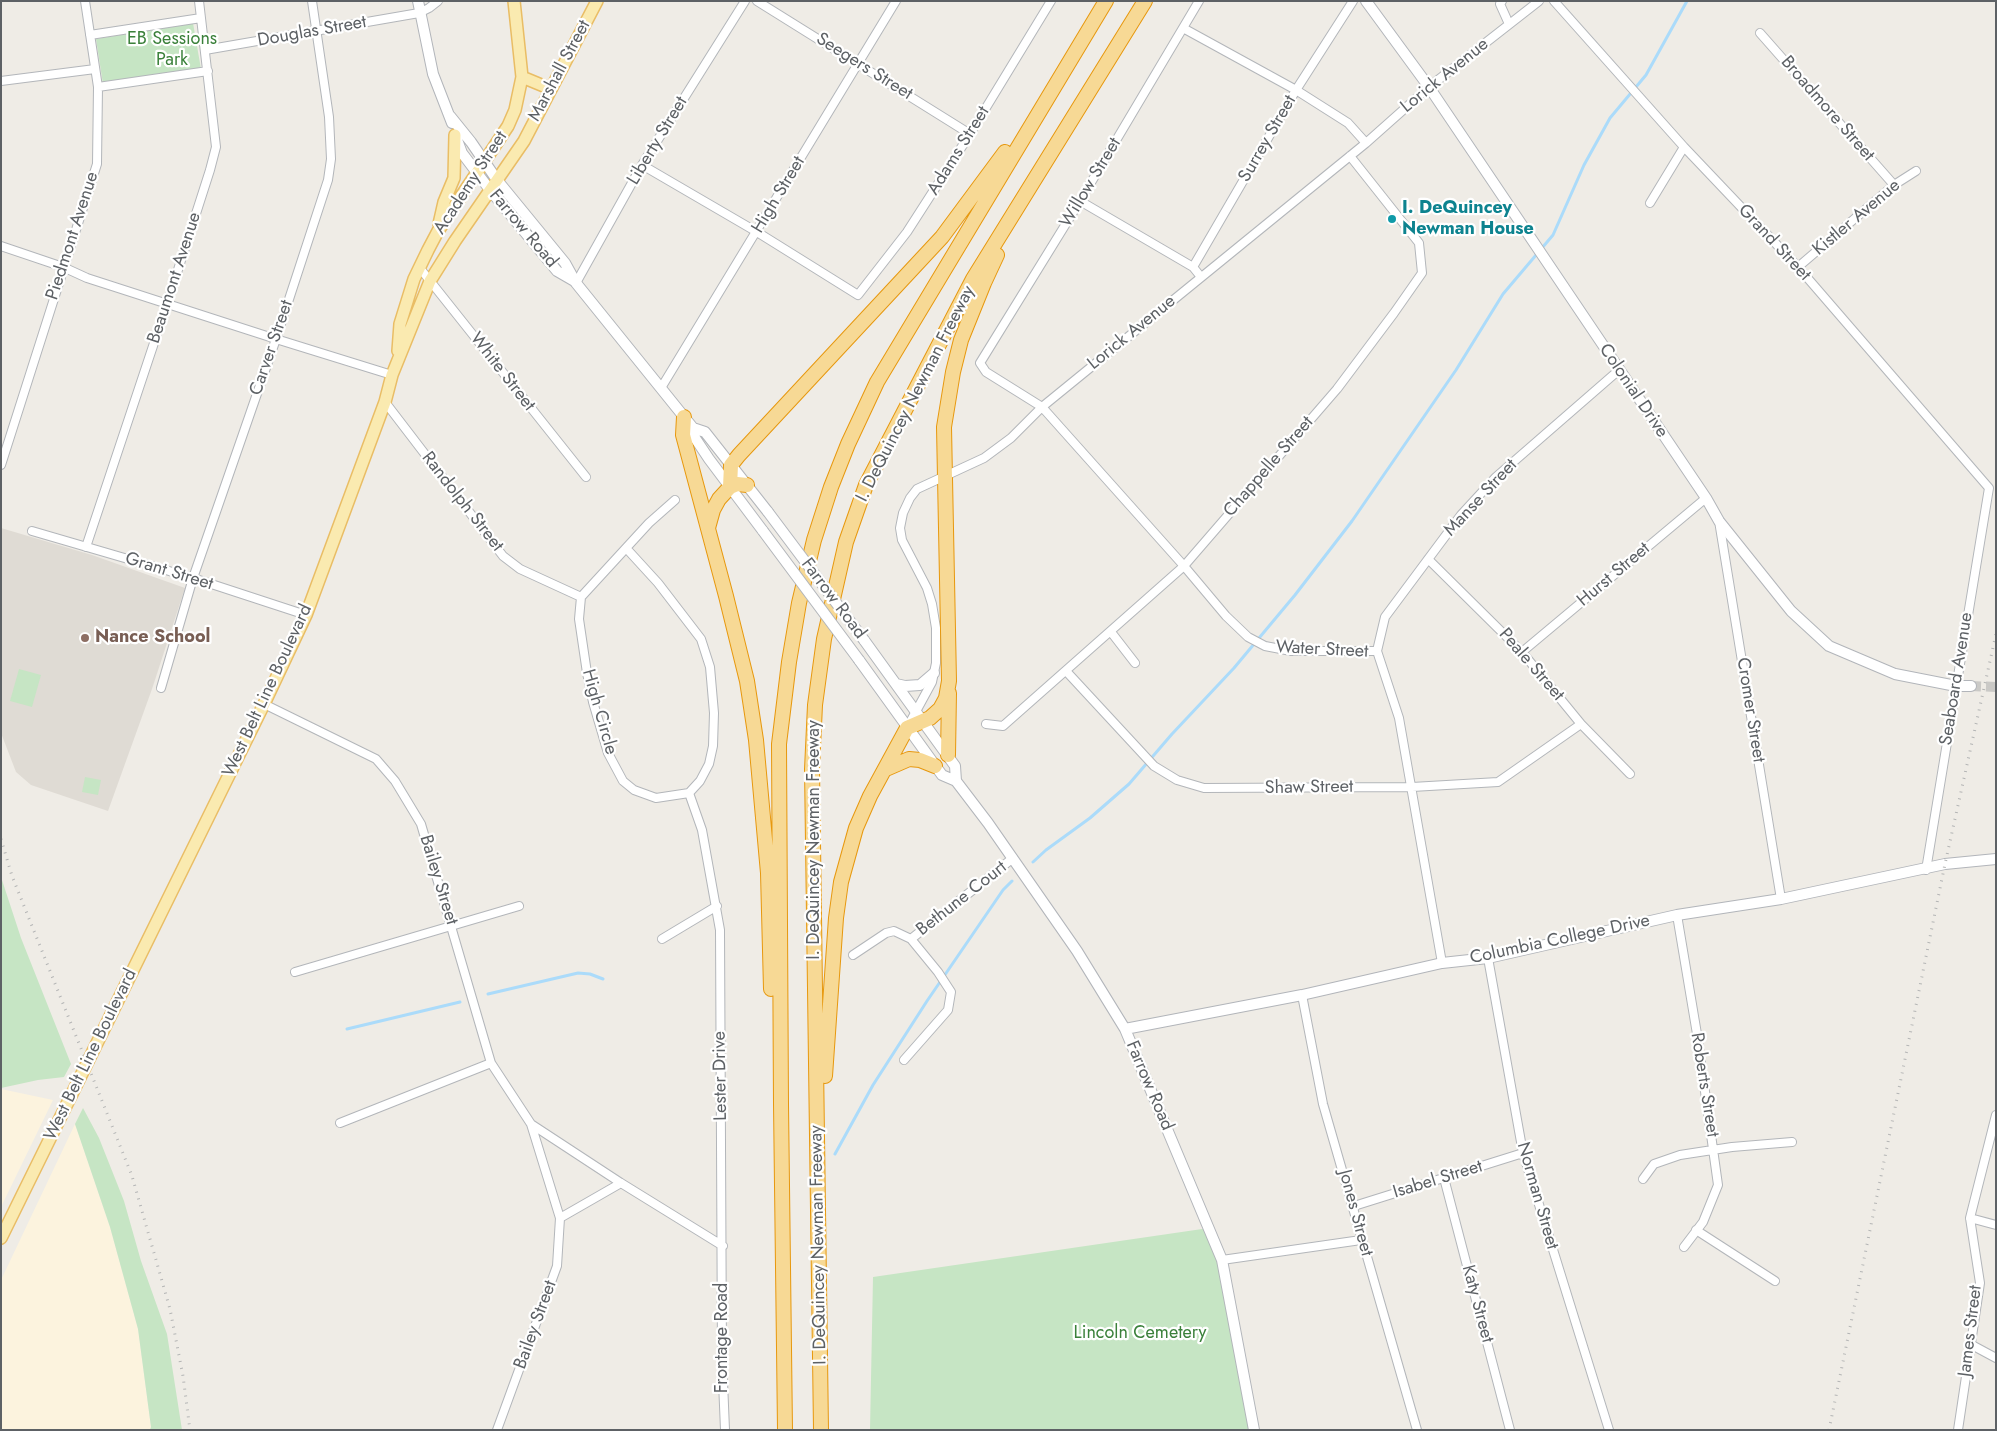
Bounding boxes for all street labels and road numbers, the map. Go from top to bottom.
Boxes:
street label: Douglas Street [256,12,368,52]
street label: Marshall Street [524,17,596,125]
street label: Seegers Street [812,29,916,105]
street label: Lorick Avenue [1397,34,1493,118]
street label: Broadmore Street [1776,52,1878,166]
street label: Surrey Street [1234,92,1302,186]
street label: Liberty Street [623,93,693,189]
street label: Adams Street [923,103,995,199]
street label: Academy Street [430,127,512,239]
street label: Willow Street [1056,134,1126,232]
street label: High Street [748,153,810,237]
street label: Piedmont Avenue [42,169,104,303]
street label: Kistler Avenue [1809,175,1905,261]
street label: Farrow Road [484,186,562,272]
street label: Grand Street [1733,200,1815,286]
street label: Beaumont Avenue [144,210,206,346]
street label: I. DeQuincey Newman Freeway [852,282,980,506]
street label: Lorick Avenue [1084,291,1180,375]
street label: Carver Street [246,298,298,398]
street label: White Street [465,328,539,416]
street label: Colonial Drive [1594,340,1672,442]
street label: Chappelle Street [1219,412,1319,522]
street label: Randolph Street [416,448,508,556]
street label: Manse Street [1440,455,1522,541]
street label: Hurst Street [1573,538,1655,612]
street label: Grant Street [122,548,216,596]
street label: Farrow Road [796,554,870,644]
street label: West Belt Line Boulevard [218,601,318,781]
street label: Seaboard Avenue [1936,611,1978,747]
street label: Peale Street [1494,624,1568,706]
street label: Water Street [1275,637,1369,663]
street label: Cromer Street [1731,656,1769,764]
street label: High Circle [577,667,621,757]
street label: I. DeQuincey Newman Freeway [804,720,826,960]
street label: Shaw Street [1265,776,1353,800]
street label: Bailey Street [414,832,462,928]
street label: Bethune Court [913,857,1011,941]
street label: Columbia College Drive [1468,910,1652,970]
street label: West Belt Line Boulevard [40,966,142,1144]
street label: Lester Drive [709,1031,733,1121]
street label: Roberts Street [1685,1031,1723,1139]
street label: Farrow Road [1120,1038,1178,1134]
street label: I. DeQuincey Newman Freeway [806,1125,832,1365]
street label: Norman Street [1511,1140,1563,1252]
street label: Isabel Street [1391,1156,1485,1204]
street label: Jones Street [1333,1167,1377,1259]
street label: Katy Street [1456,1263,1498,1345]
street label: Bailey Street [510,1278,562,1372]
street label: Frontage Road [712,1283,734,1393]
street label: James Street [1955,1284,1987,1378]

